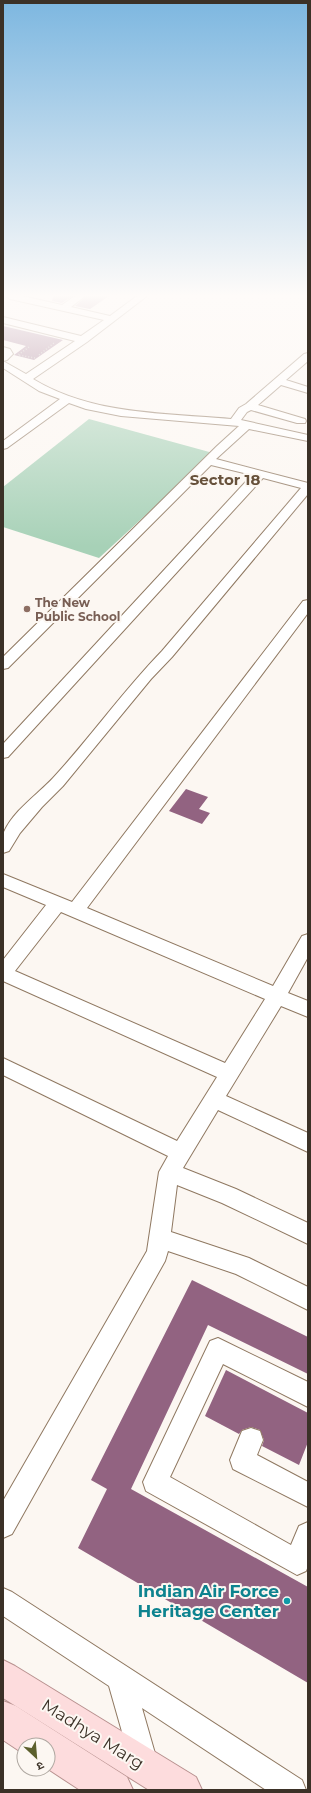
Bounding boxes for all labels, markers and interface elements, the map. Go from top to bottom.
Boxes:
district label: Sector 18 [190,470,260,489]
place label: The New Public School [35,595,120,624]
marker: The New Public School [22,604,32,614]
place label: Indian Air Force Heritage Center [137,1581,279,1621]
marker: Indian Air Force Heritage Center [282,1596,292,1606]
street label: Madhya Marg [38,1695,148,1773]
north arrow [16,1737,56,1777]
text: उ [34,1758,46,1774]

